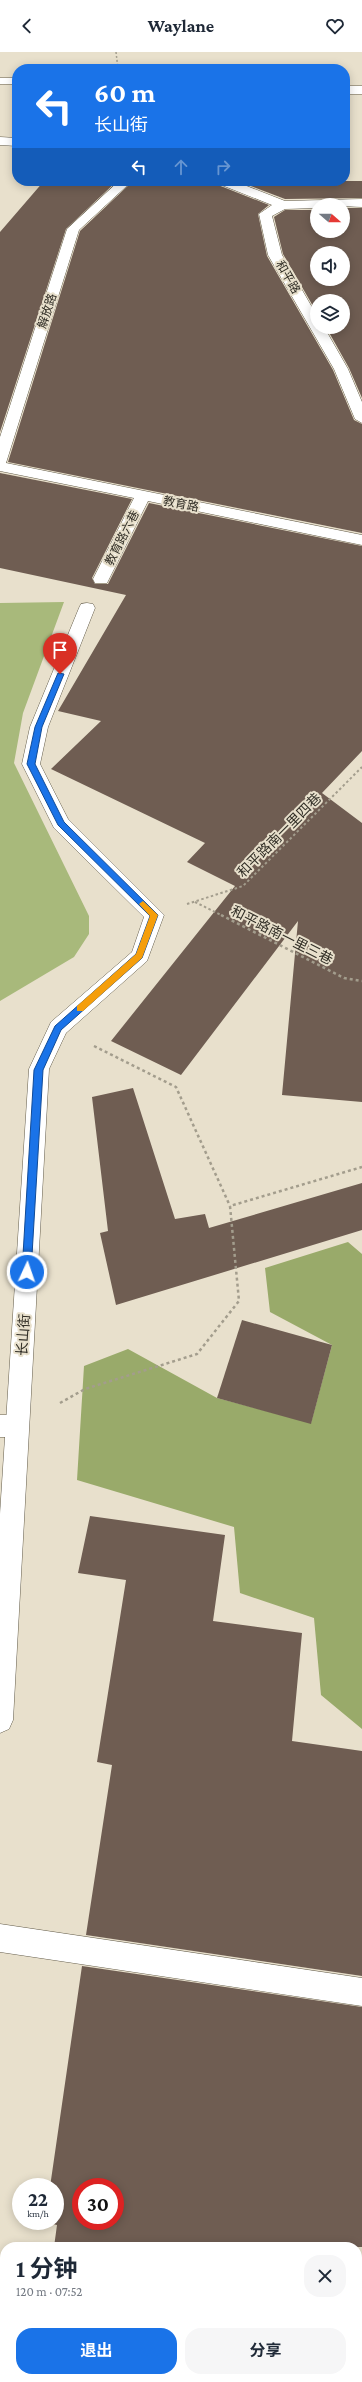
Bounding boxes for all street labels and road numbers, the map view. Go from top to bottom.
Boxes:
street label: 和平路 [273,258,303,296]
street label: 解放路 [35,292,59,330]
street label: 教育路 [162,494,200,514]
street label: 教育路六巷 [102,508,142,568]
street label: 和平路南一里四巷 [234,790,324,880]
street label: 和平路南一里三巷 [228,902,336,968]
street label: 长山街 [14,1313,32,1357]

